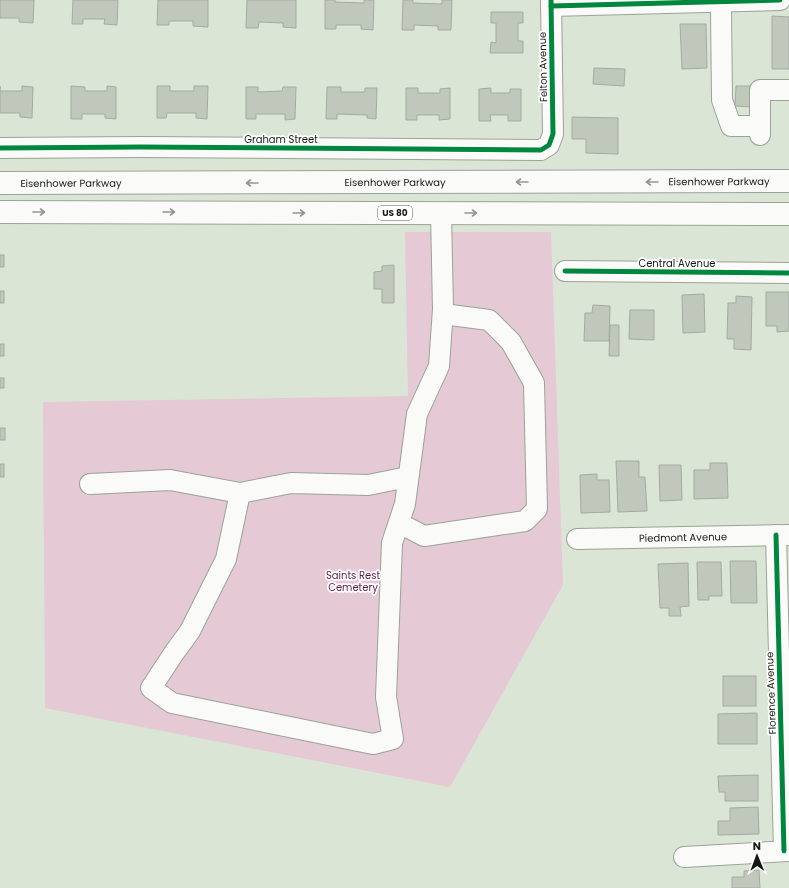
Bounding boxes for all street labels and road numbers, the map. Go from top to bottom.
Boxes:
street label: Felton Avenue [535,32,551,102]
street label: Graham Street [244,132,318,147]
street label: Eisenhower Parkway [344,174,446,190]
street label: Eisenhower Parkway [668,174,770,189]
street label: Eisenhower Parkway [20,175,122,190]
road number: US 80 [378,206,412,220]
street label: Central Avenue [638,256,716,271]
street label: Piedmont Avenue [639,529,727,545]
street label: Florence Avenue [762,651,780,735]

